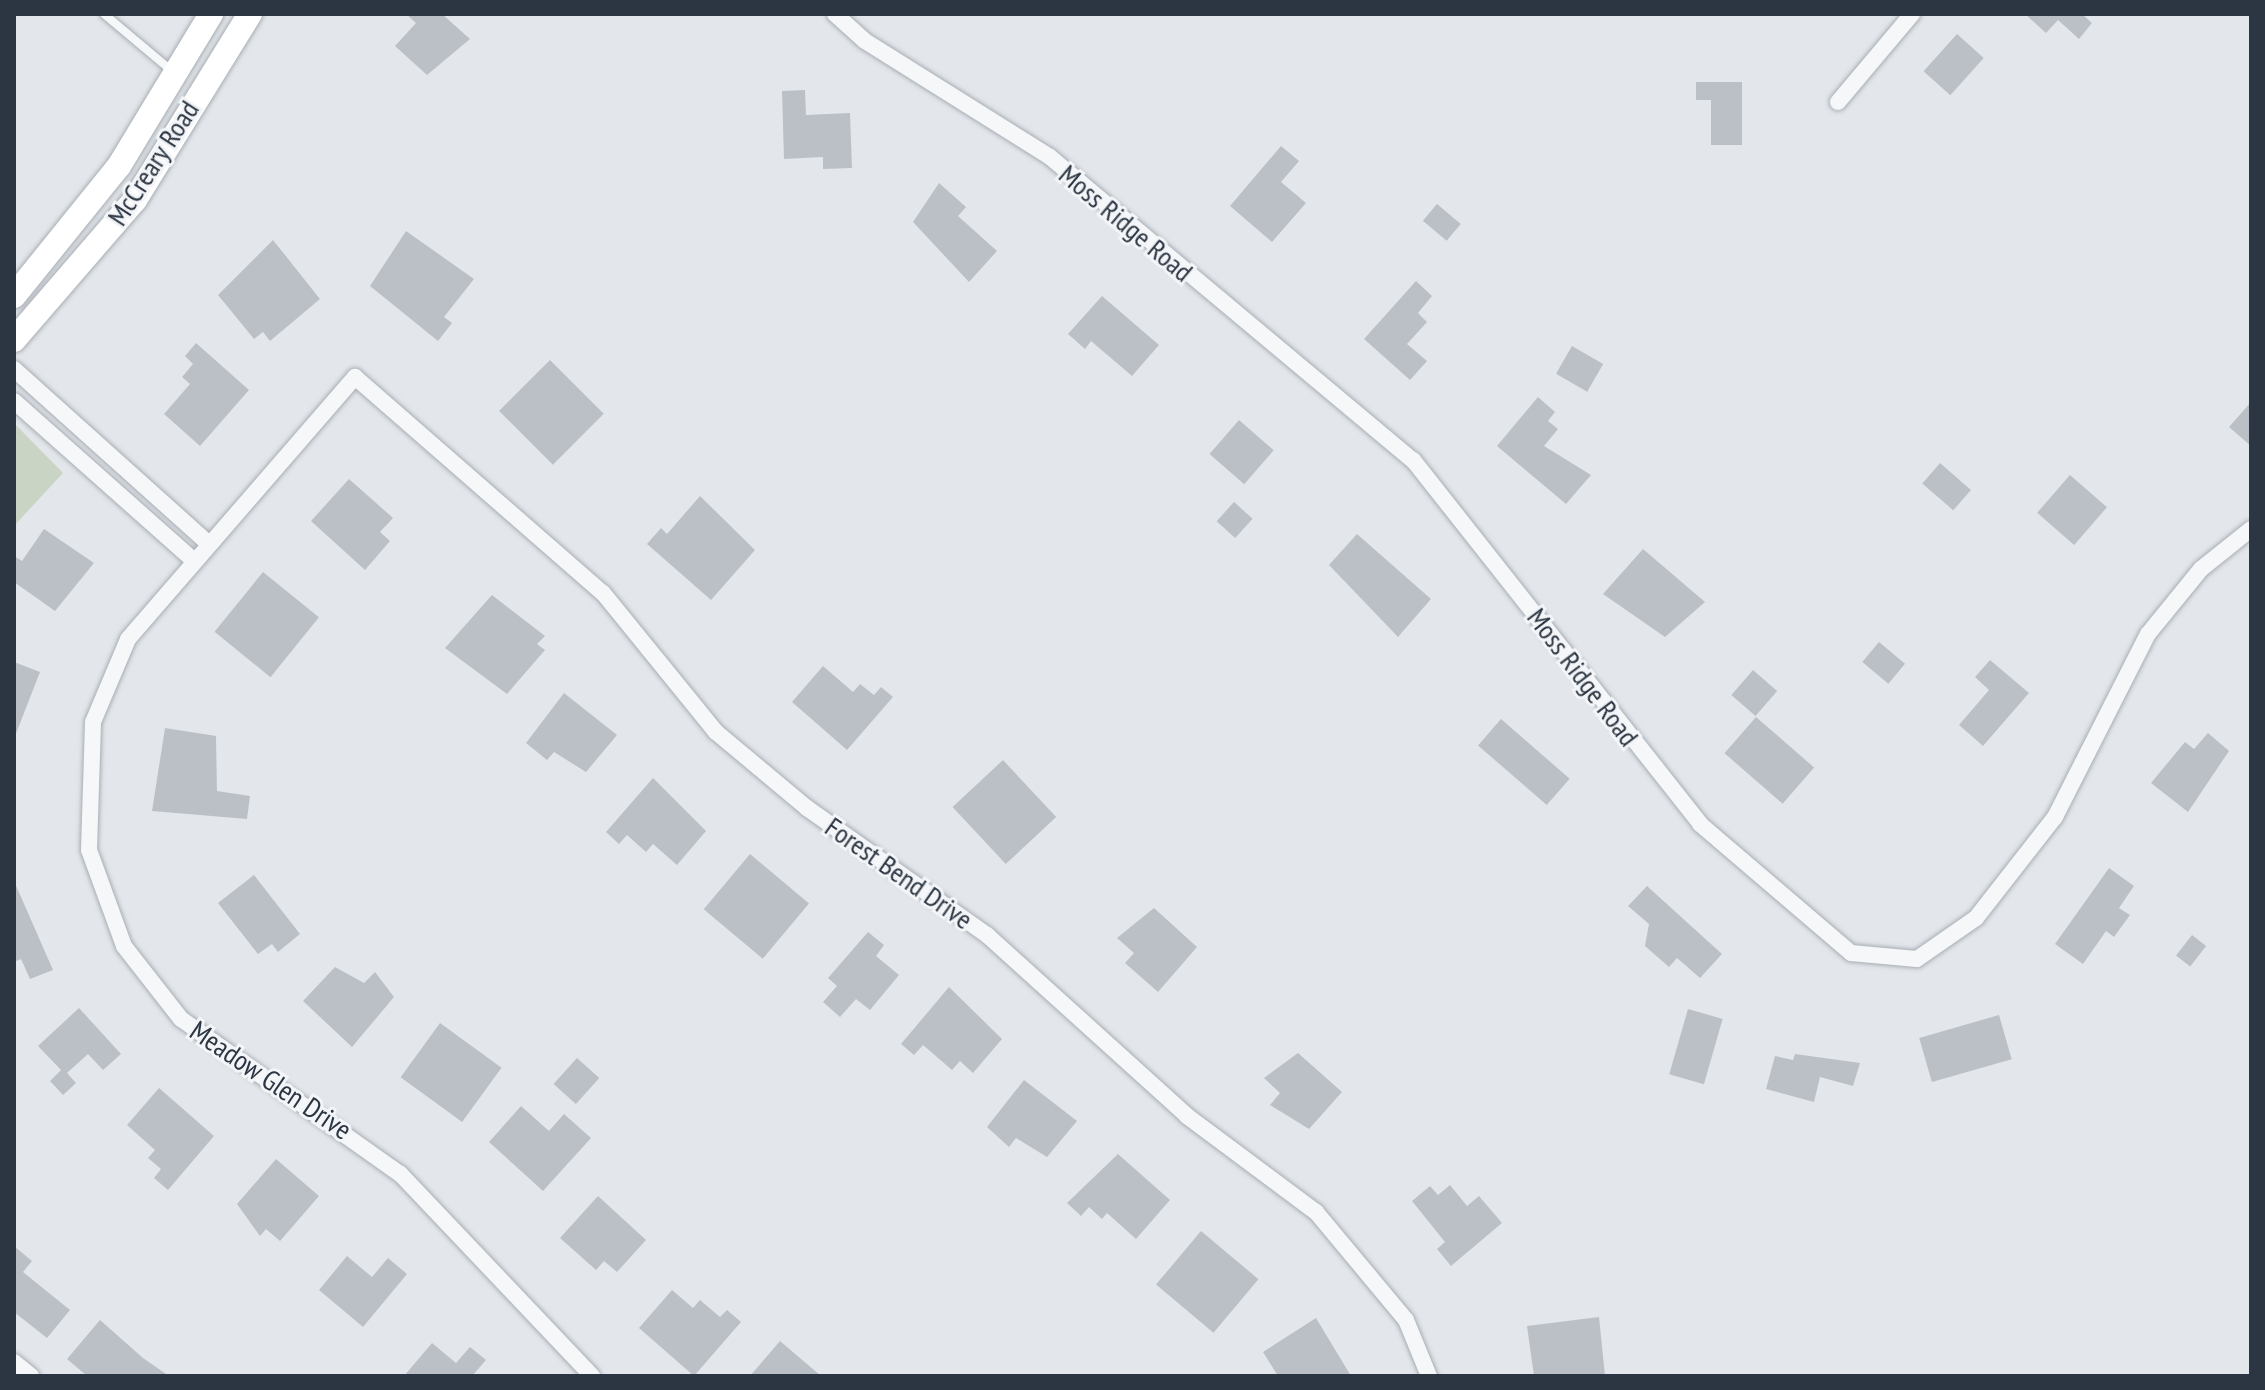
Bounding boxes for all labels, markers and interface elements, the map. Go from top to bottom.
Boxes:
street label: McCreary Road [100,94,206,232]
street label: Moss Ridge Road [1052,157,1200,289]
street label: Moss Ridge Road [1520,601,1646,753]
street label: Forest Bend Drive [819,810,979,936]
street label: Meadow Glen Drive [184,1014,358,1146]

